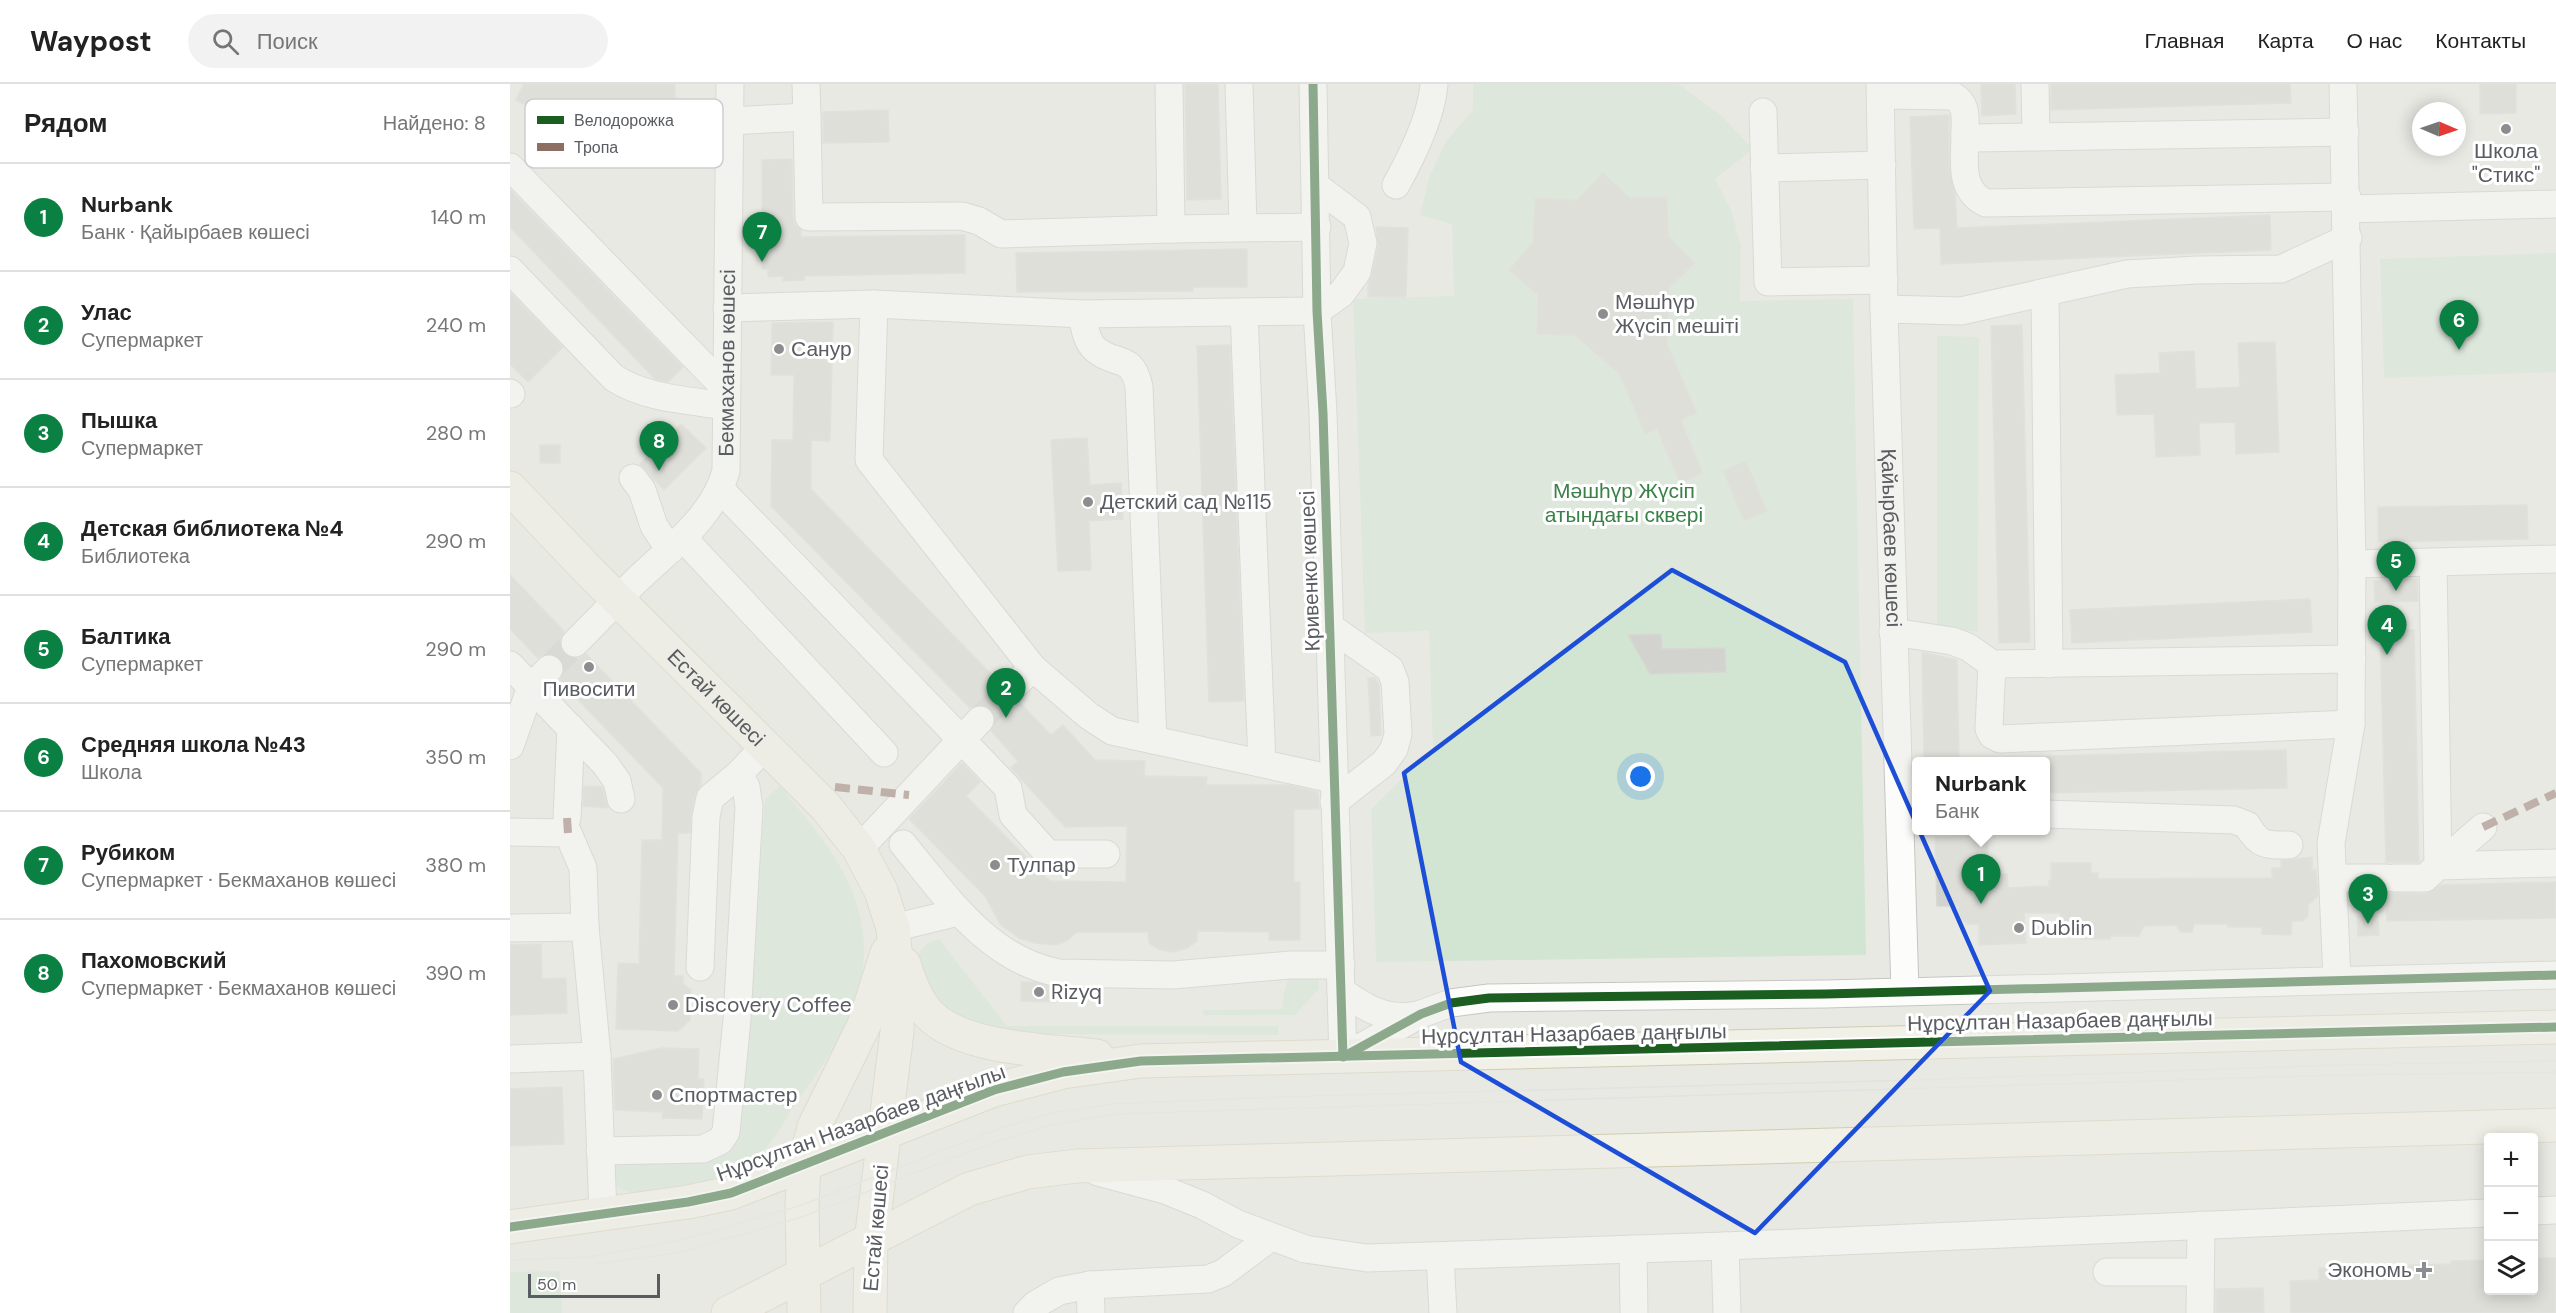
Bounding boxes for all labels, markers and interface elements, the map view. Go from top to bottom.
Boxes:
search box [188,14,608,68]
text: Waypost [30,23,152,60]
icon: search [209,25,242,58]
text: Поиск [257,27,318,56]
text: Главная [2144,27,2224,55]
text: Карта [2257,27,2314,55]
text: О нас [2347,27,2402,55]
text: Контакты [2435,27,2526,55]
legend [525,99,723,168]
north arrow [2412,102,2466,156]
text: Рядом [24,106,107,140]
text: Найдено: 8 [383,110,486,136]
text: Велодорожка [574,110,674,131]
marker: Школа "Стикс" [2499,122,2513,136]
text: Тропа [574,137,618,158]
place label: Школа "Стикс" [2472,137,2540,189]
text: Nurbank [81,190,173,219]
text: 1 [40,204,47,230]
text: 140 m [431,204,486,230]
pin: 7 [742,212,782,262]
text: Банк · Қайырбаев көшесі [81,219,310,245]
street label: Бекмаханов көшесі [712,269,742,457]
place label: Мәшһүр Жүсіп мешіті [1615,288,1739,340]
text: Улас [81,298,132,327]
pin: 6 [2440,300,2478,350]
marker: Мәшһүр Жүсіп мешіті [1596,307,1610,321]
text: 2 [38,312,49,338]
text: 240 m [426,312,486,338]
text: Супермаркет [81,327,203,353]
place label: Санур [791,335,852,363]
marker: Санур [772,342,786,356]
text: Пышка [81,406,157,435]
text: 3 [37,420,50,446]
text: 280 m [426,420,486,446]
pin: 8 [640,422,678,471]
text: Супермаркет [81,435,203,461]
street label: Қайырбаев көшесі [1874,448,1908,628]
park label: Мәшһүр Жүсіп атындағы сквері [1545,477,1703,529]
place label: Детский сад №115 [1100,488,1272,516]
street label: Кривенко көшесі [1293,490,1327,652]
marker: Детский сад №115 [1081,495,1095,509]
text: Детская библиотека №4 [81,514,344,543]
text: 4 [37,528,50,554]
text: 290 m [425,528,486,554]
pin: 5 [2376,542,2416,591]
text: Библиотека [81,543,190,569]
pin: 4 [2368,606,2406,655]
text: Балтика [81,622,171,651]
text: 5 [37,636,50,662]
text: 290 m [425,636,486,662]
street label: Естай көшесі [661,643,771,752]
text: Супермаркет [81,651,203,677]
marker: Пивосити [582,660,596,674]
pin: 2 [986,668,1026,718]
place label: Пивосити [542,675,636,703]
text: Средняя школа №43 [81,730,306,759]
text: 6 [37,744,50,770]
text: 350 m [425,744,486,770]
popup [1912,757,2050,835]
text: Школа [81,759,142,785]
your location [1626,762,1655,791]
text: Nurbank [1935,769,2027,798]
text: Банк [1935,798,1979,824]
text: Рубиком [81,838,175,867]
place label: Тулпар [1007,851,1076,879]
text: 7 [38,852,49,878]
text: 380 m [425,852,486,878]
pin: 1 [1962,854,2000,904]
marker: Тулпар [988,858,1002,872]
text: Супермаркет · Бекмаханов көшесі [81,867,396,893]
pin: 3 [2348,874,2388,924]
place label: Dublin [2031,914,2092,942]
marker: Dublin [2012,921,2026,935]
text: Пахомовский [81,946,227,975]
text: 8 [37,960,50,986]
text: 390 m [425,960,486,986]
text: Супермаркет · Бекмаханов көшесі [81,975,396,1001]
place label: Rizyq [1051,978,1102,1006]
marker: Rizyq [1032,985,1046,999]
place label: Discovery Coffee [685,991,852,1019]
marker: Discovery Coffee [666,998,680,1012]
street label: Нұрсұлтан Назарбаев даңғылы [1907,1004,2213,1038]
street label: Нұрсұлтан Назарбаев даңғылы [1421,1017,1727,1051]
street label: Нұрсұлтан Назарбаев даңғылы [713,1058,1009,1188]
place label: Спортмастер [669,1081,797,1109]
marker: Спортмастер [650,1088,664,1102]
map controls [2484,1133,2538,1295]
button: + [2484,1133,2538,1187]
street label: Естай көшесі [857,1163,895,1293]
button: − [2484,1187,2538,1241]
button: layers [2484,1241,2538,1295]
place label: Экономь [2327,1256,2412,1284]
marker: Экономь [2417,1263,2431,1277]
scale bar [528,1271,660,1298]
text: 50 m [537,1274,576,1295]

